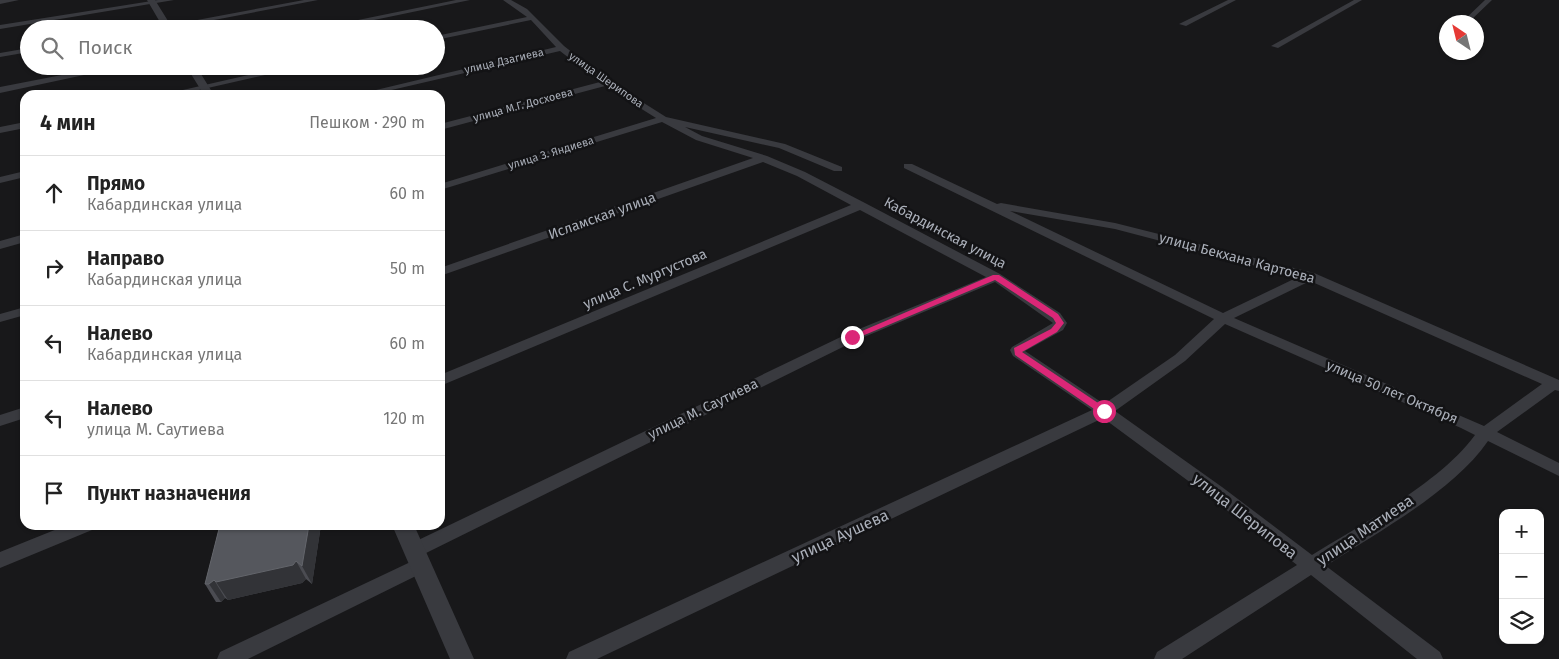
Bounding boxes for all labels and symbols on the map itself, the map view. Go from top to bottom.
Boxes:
north arrow [1439,15,1484,60]
street label: улица Дзагиева [463,46,545,76]
street label: улица Шерипова [566,49,646,111]
street label: улица М.Г. Досхоева [472,85,574,125]
street label: улица З. Яндиева [507,134,595,172]
street label: Исламская улица [546,189,658,243]
street label: Кабардинская улица [881,194,1009,272]
street label: улица Бекхана Картоева [1157,229,1317,287]
street label: улица С. Мургустова [581,245,709,313]
route end [841,326,864,349]
street label: улица 50 лет Октября [1324,357,1460,427]
street label: улица М. Саутиева [645,375,761,443]
route start [1093,400,1116,423]
street label: улица Шерипова [1189,469,1301,563]
street label: улица Матиева [1313,491,1417,569]
street label: улица Аушева [788,505,892,567]

